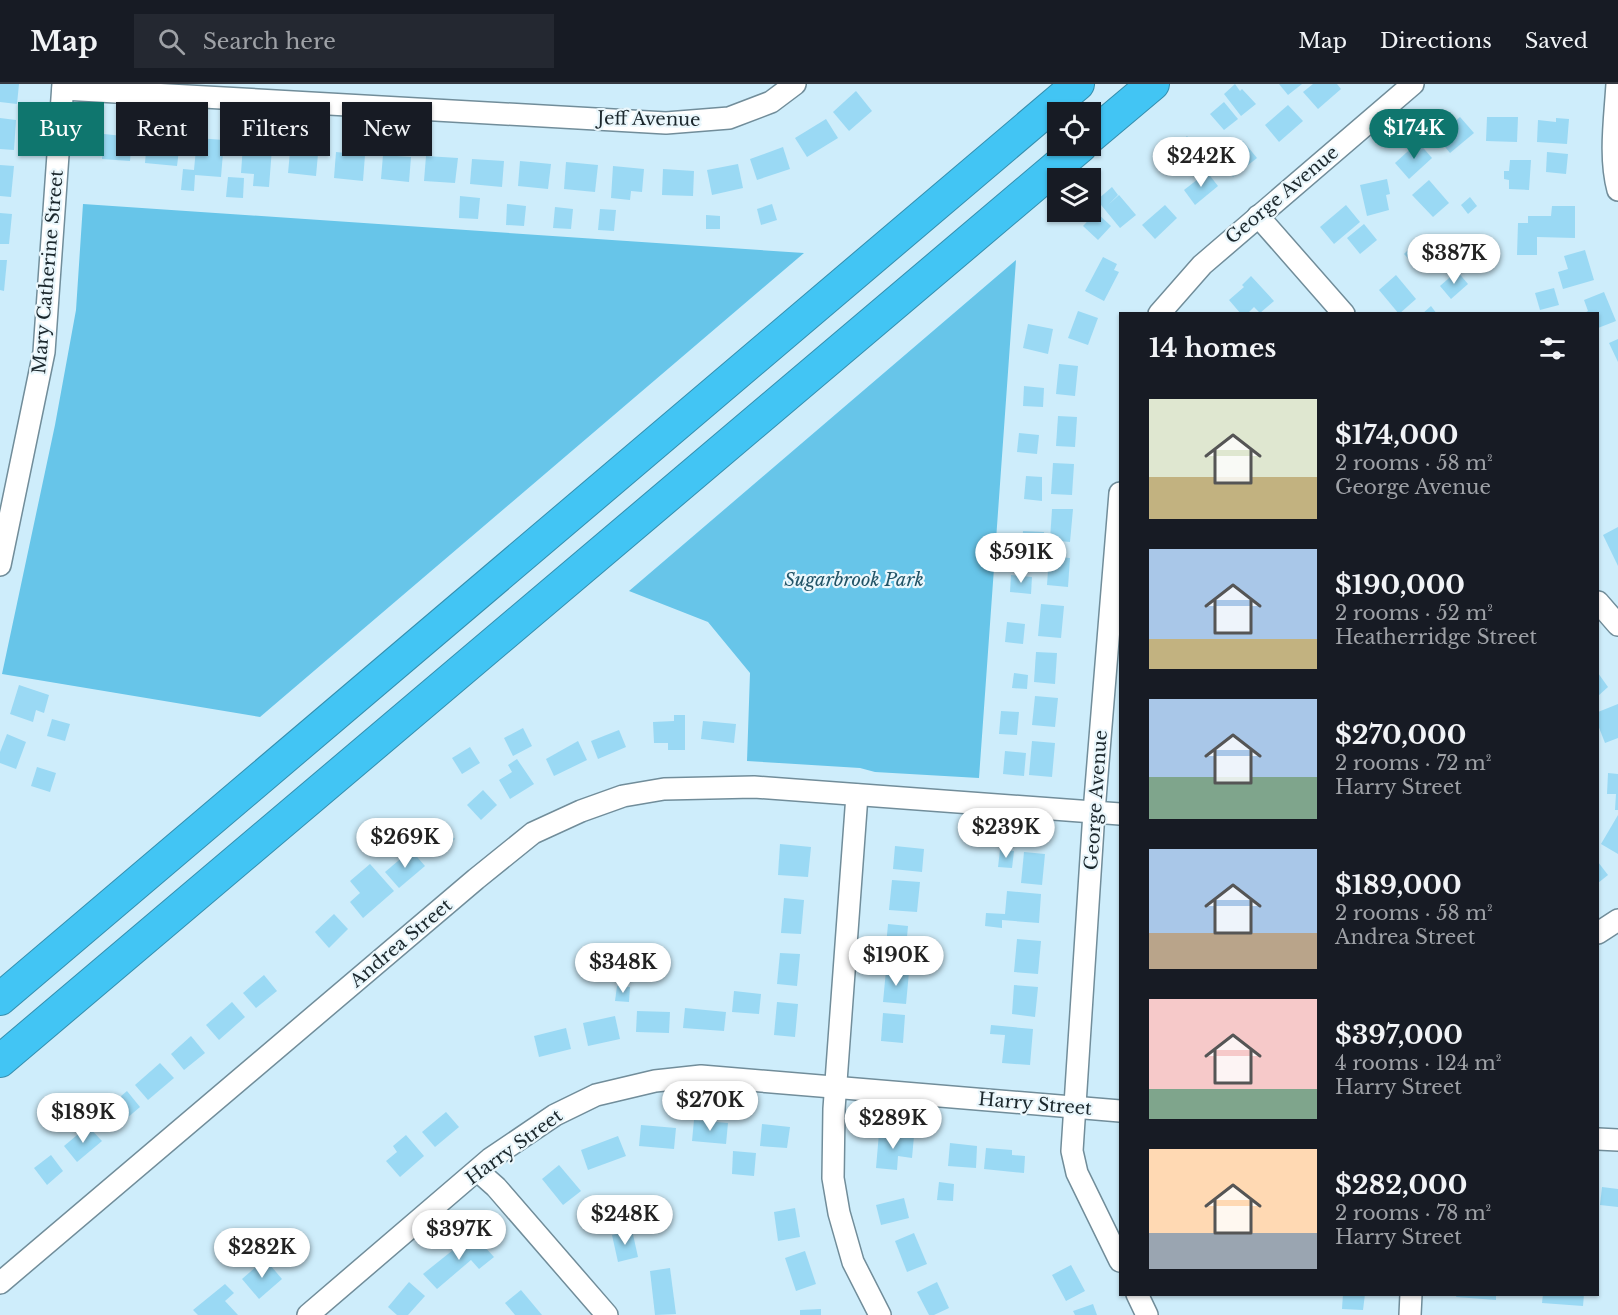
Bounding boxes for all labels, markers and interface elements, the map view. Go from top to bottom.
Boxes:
search box [134,14,554,68]
text: Map [30,24,98,59]
icon: search [155,25,188,58]
text: Search here [203,28,336,55]
text: Map [1298,28,1347,54]
text: Directions [1380,28,1492,54]
text: Saved [1525,28,1588,54]
chip: Buy [18,102,104,156]
chip: Rent [116,102,208,156]
chip: Filters [220,102,330,156]
chip: New [342,102,432,156]
map controls [1047,102,1101,222]
button: locate [1047,102,1101,156]
street label: Jeff Avenue [595,107,701,131]
pin: $174K [1372,109,1456,160]
text: $174K [1383,116,1445,140]
pin: $242K [1159,137,1243,188]
street label: George Avenue [1221,141,1343,249]
text: $242K [1167,144,1235,168]
button: layers [1047,168,1101,222]
street label: Mary Catherine Street [28,169,68,375]
pin: $387K [1412,234,1496,285]
text: $387K [1421,241,1487,265]
text: 14 homes [1149,332,1276,364]
icon: filters [1536,332,1569,365]
text: $174,000 [1335,419,1458,451]
icon: home [1197,423,1269,495]
text: 2 rooms · 58 m² [1335,451,1493,475]
text: George Avenue [1335,475,1491,499]
pin: $591K [979,533,1063,584]
text: $591K [989,540,1053,564]
park label: Sugarbrook Park [784,569,924,591]
text: $190,000 [1335,569,1465,601]
icon: home [1197,573,1269,645]
text: 2 rooms · 52 m² [1335,601,1493,625]
text: Heatherridge Street [1335,625,1537,649]
text: $270,000 [1335,719,1466,751]
icon: home [1197,723,1269,795]
street label: George Avenue [1080,729,1112,871]
text: 2 rooms · 72 m² [1335,751,1492,775]
text: Harry Street [1335,775,1462,799]
pin: $239K [964,808,1048,859]
text: $239K [972,815,1040,839]
pin: $269K [363,818,447,869]
text: $269K [370,825,440,849]
text: $189,000 [1335,869,1462,901]
icon: home [1197,873,1269,945]
street label: Andrea Street [345,894,457,993]
text: 2 rooms · 58 m² [1335,901,1493,925]
text: Andrea Street [1335,925,1475,949]
pin: $190K [854,936,938,987]
pin: $348K [581,943,665,994]
text: $190K [863,943,929,967]
text: $348K [589,950,657,974]
text: $397,000 [1335,1019,1463,1051]
icon: home [1197,1023,1269,1095]
text: 4 rooms · 124 m² [1335,1051,1501,1075]
text: Harry Street [1335,1075,1462,1099]
pin: $270K [668,1081,752,1132]
text: $270K [676,1088,744,1112]
street label: Harry Street [977,1088,1093,1120]
pin: $189K [41,1093,125,1144]
pin: $289K [851,1099,935,1150]
text: $189K [51,1100,115,1124]
street label: Harry Street [461,1104,567,1189]
text: $289K [859,1106,927,1130]
text: $282,000 [1335,1169,1467,1201]
icon: home [1197,1173,1269,1245]
pin: $248K [583,1195,667,1246]
text: 2 rooms · 78 m² [1335,1201,1491,1225]
text: $248K [591,1202,659,1226]
pin: $397K [417,1210,501,1261]
text: $397K [426,1217,492,1241]
text: Harry Street [1335,1225,1462,1249]
pin: $282K [220,1228,304,1279]
text: $282K [228,1235,296,1259]

